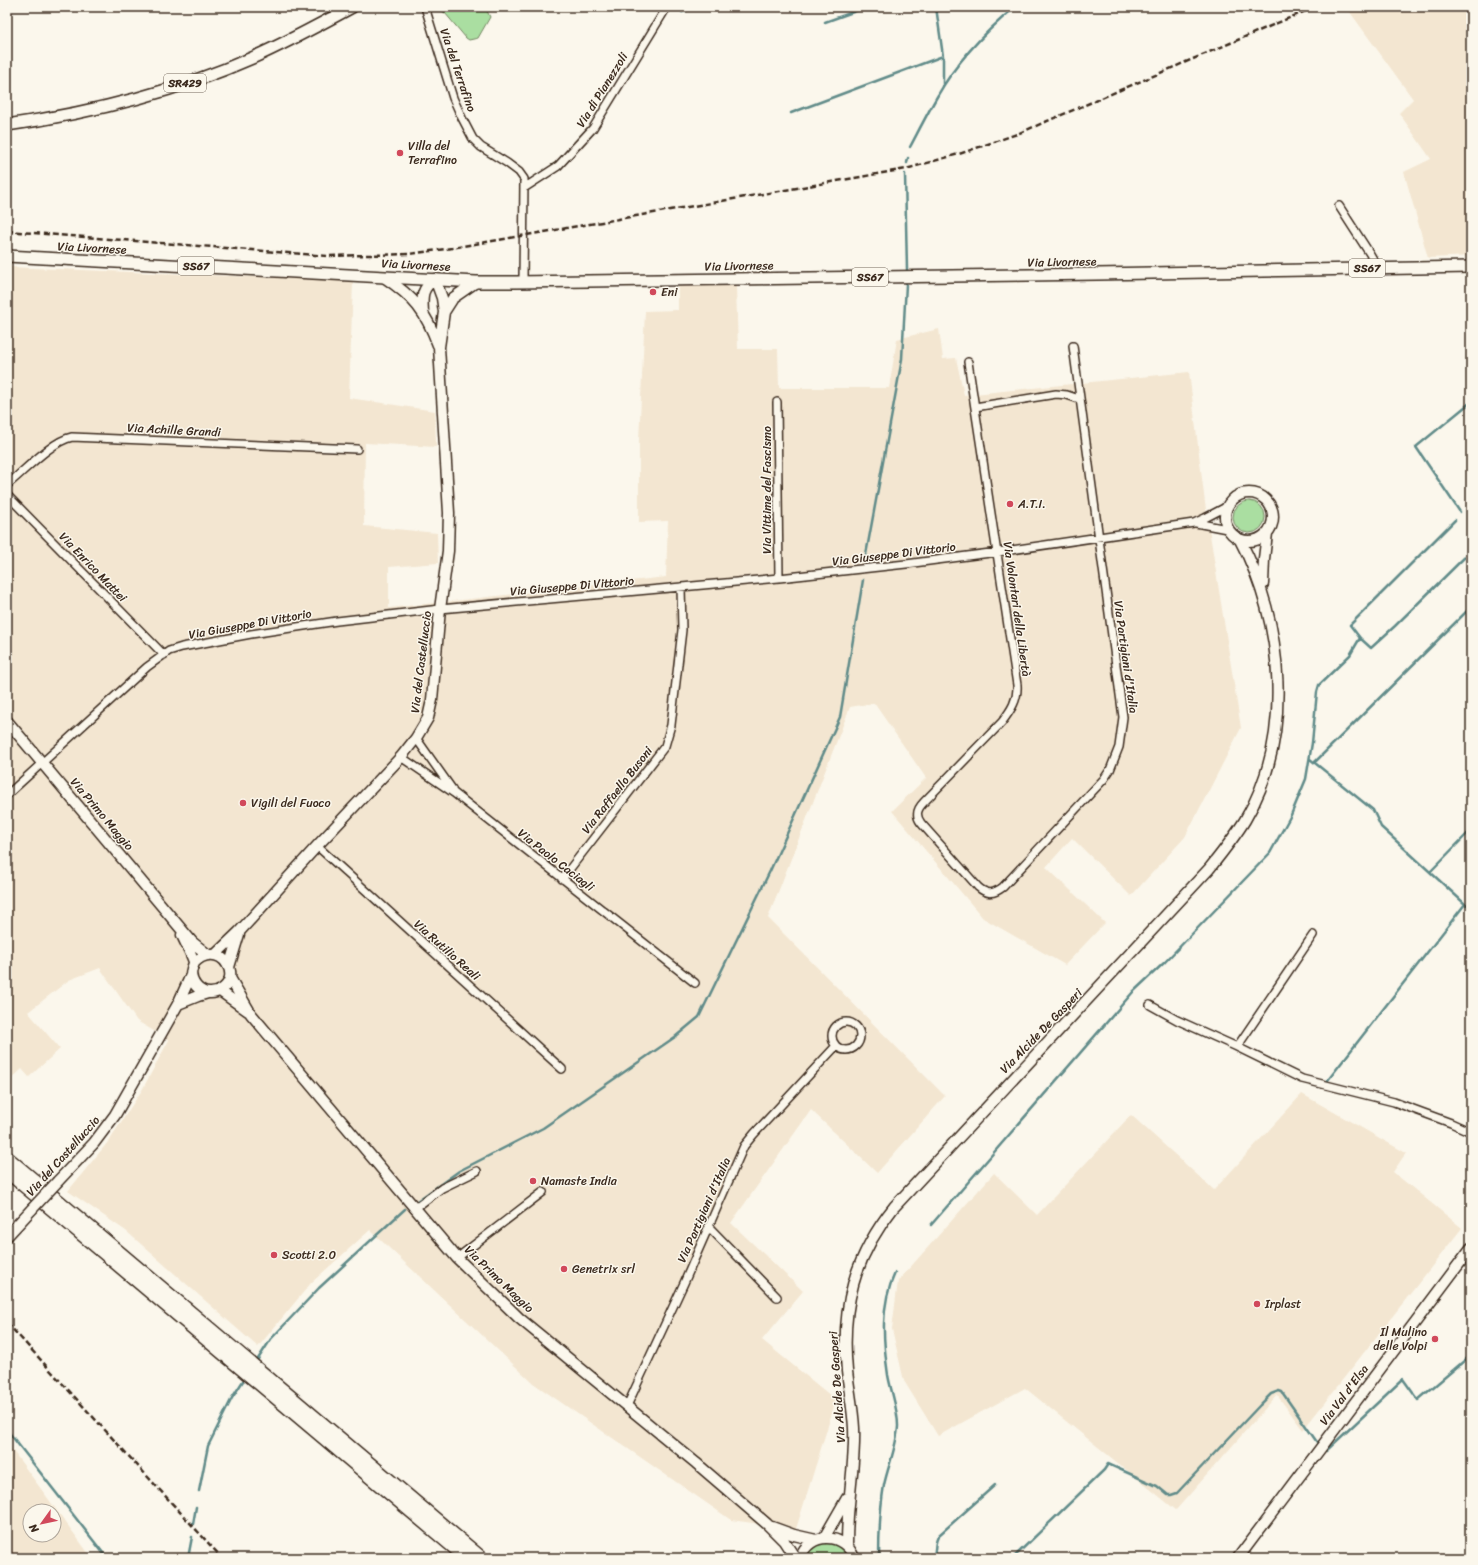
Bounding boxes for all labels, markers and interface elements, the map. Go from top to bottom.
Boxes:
street label: Via del Terrafino [433,25,483,115]
street label: Via di Pianezzoli [570,47,634,132]
road number: SR429 [164,74,206,92]
place label: Villa del Terrafino [408,135,457,171]
marker: Villa del Terrafino [395,148,405,158]
street label: Via Livornese [57,235,127,261]
street label: Via Livornese [1027,250,1097,274]
street label: Via Livornese [381,252,451,278]
street label: Via Livornese [704,254,774,278]
road number: SS67 [178,257,214,275]
road number: SS67 [1349,259,1385,277]
road number: SS67 [852,268,888,286]
place label: Eni [661,281,678,303]
marker: Eni [648,287,658,297]
street label: Via Achille Grandi [127,417,222,443]
street label: Via Vittime del Fascismo [756,426,778,554]
place label: A.T.I. [1017,493,1046,515]
marker: A.T.I. [1005,499,1015,509]
street label: Via Enrico Mattei [53,527,133,608]
street label: Via Giuseppe Di Vittorio [831,536,957,572]
street label: Via Volontari della Libertà [997,540,1037,678]
street label: Via Giuseppe Di Vittorio [509,570,635,602]
street label: Via Partigiani d'Italia [1107,599,1145,715]
street label: Via Giuseppe Di Vittorio [187,602,313,646]
street label: Via del Castelluccio [404,610,438,714]
street label: Via Raffaello Busoni [576,741,659,839]
street label: Via Primo Maggio [64,772,140,856]
place label: Vigili del Fuoco [251,792,331,814]
marker: Vigili del Fuoco [238,798,248,808]
street label: Via Paolo Caciagli [513,823,600,898]
street label: Via Rutilio Reali [408,914,486,987]
street label: Via Alcide De Gasperi [994,983,1088,1079]
street label: Via del Castelluccio [20,1110,106,1202]
street label: Via Partigiani d'Italia [671,1154,737,1266]
place label: Namaste India [541,1170,618,1192]
marker: Namaste India [528,1176,538,1186]
street label: Via Primo Maggio [459,1240,539,1318]
place label: Scotti 2.0 [282,1244,337,1266]
marker: Scotti 2.0 [269,1250,279,1260]
place label: Genetrix srl [572,1258,635,1280]
marker: Genetrix srl [559,1264,569,1274]
place label: Irplast [1264,1293,1301,1315]
marker: Irplast [1252,1299,1262,1309]
place label: Il Mulino delle Volpi [1373,1321,1428,1357]
street label: Via Alcide De Gasperi [822,1330,852,1444]
marker: Il Mulino delle Volpi [1430,1334,1440,1344]
street label: Via Val d'Elsa [1314,1360,1374,1430]
north arrow [22,1503,62,1543]
text: N [24,1519,45,1537]

